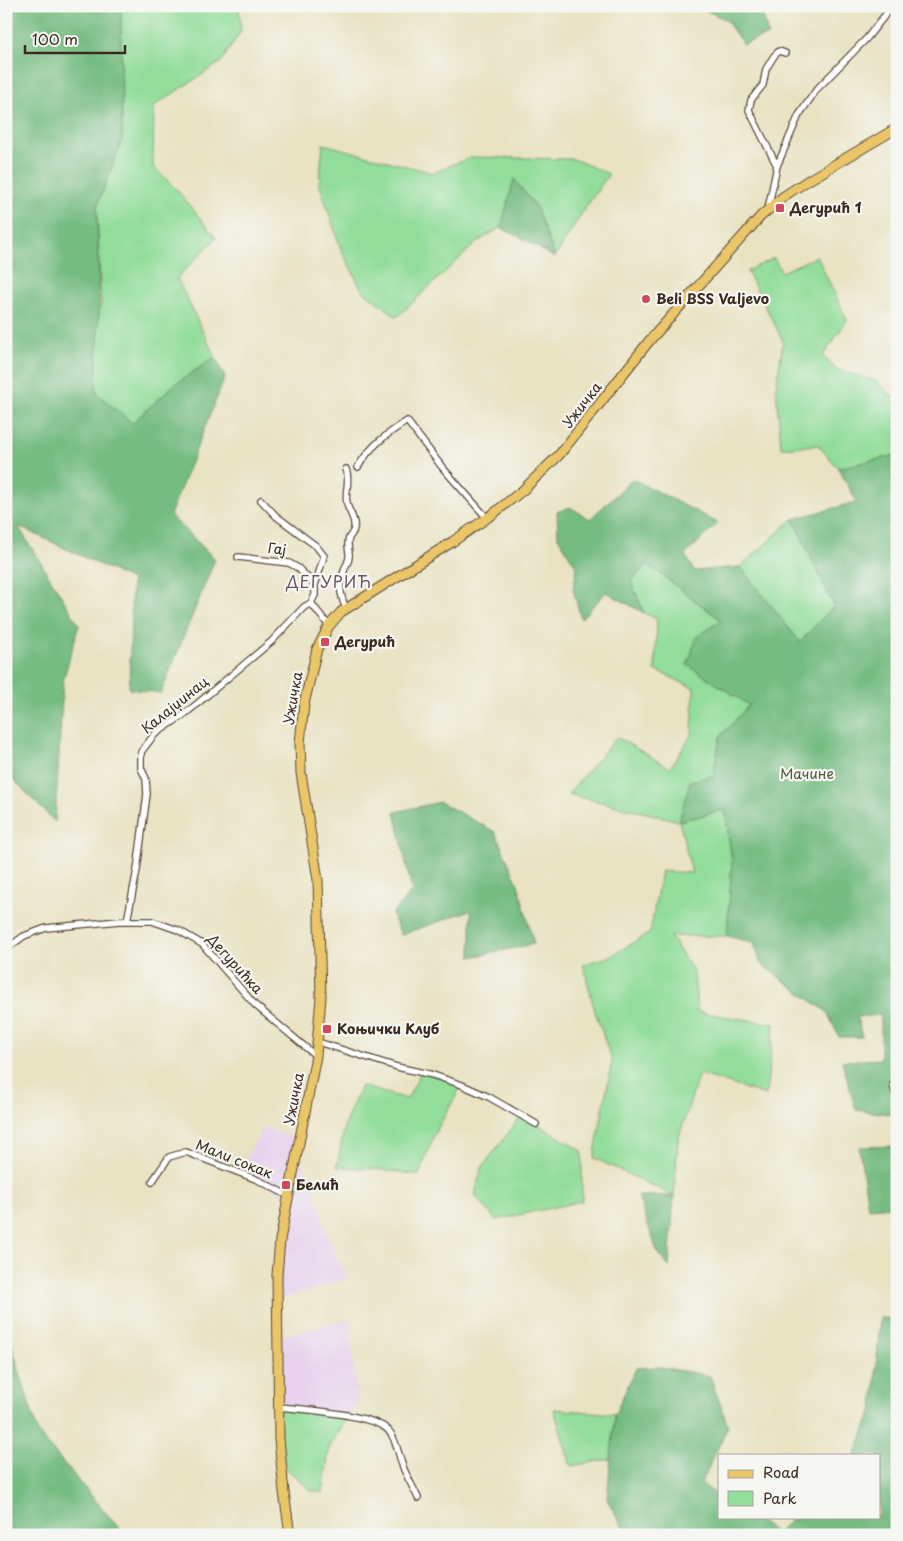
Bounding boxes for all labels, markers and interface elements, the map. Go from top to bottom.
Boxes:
scale bar [25,22,125,54]
text: 100 m [32,27,78,50]
place label: Дегурић 1 [789,197,862,218]
marker: Дегурић 1 [774,202,786,214]
place label: Beli BSS Valjevo [656,288,769,309]
marker: Beli BSS Valjevo [640,293,652,305]
street label: Ужичка [557,377,606,432]
street label: Гај [266,537,288,560]
district label: ДЕГУРИЋ [285,569,372,593]
place label: Дегурић [334,631,395,652]
marker: Дегурић [319,636,331,648]
street label: Ужичка [278,670,308,726]
street label: Калајџинац [137,671,213,738]
park label: Мачине [780,763,834,784]
street label: Дегурићка [202,928,268,999]
place label: Коњички Клуб [337,1018,440,1039]
marker: Коњички Клуб [321,1023,333,1035]
street label: Ужичка [278,1071,309,1127]
street label: Мали сокак [193,1134,276,1183]
place label: Белић [296,1174,339,1195]
marker: Белић [280,1179,292,1191]
legend [718,1454,880,1518]
text: Road [763,1460,799,1483]
text: Park [763,1486,797,1509]

